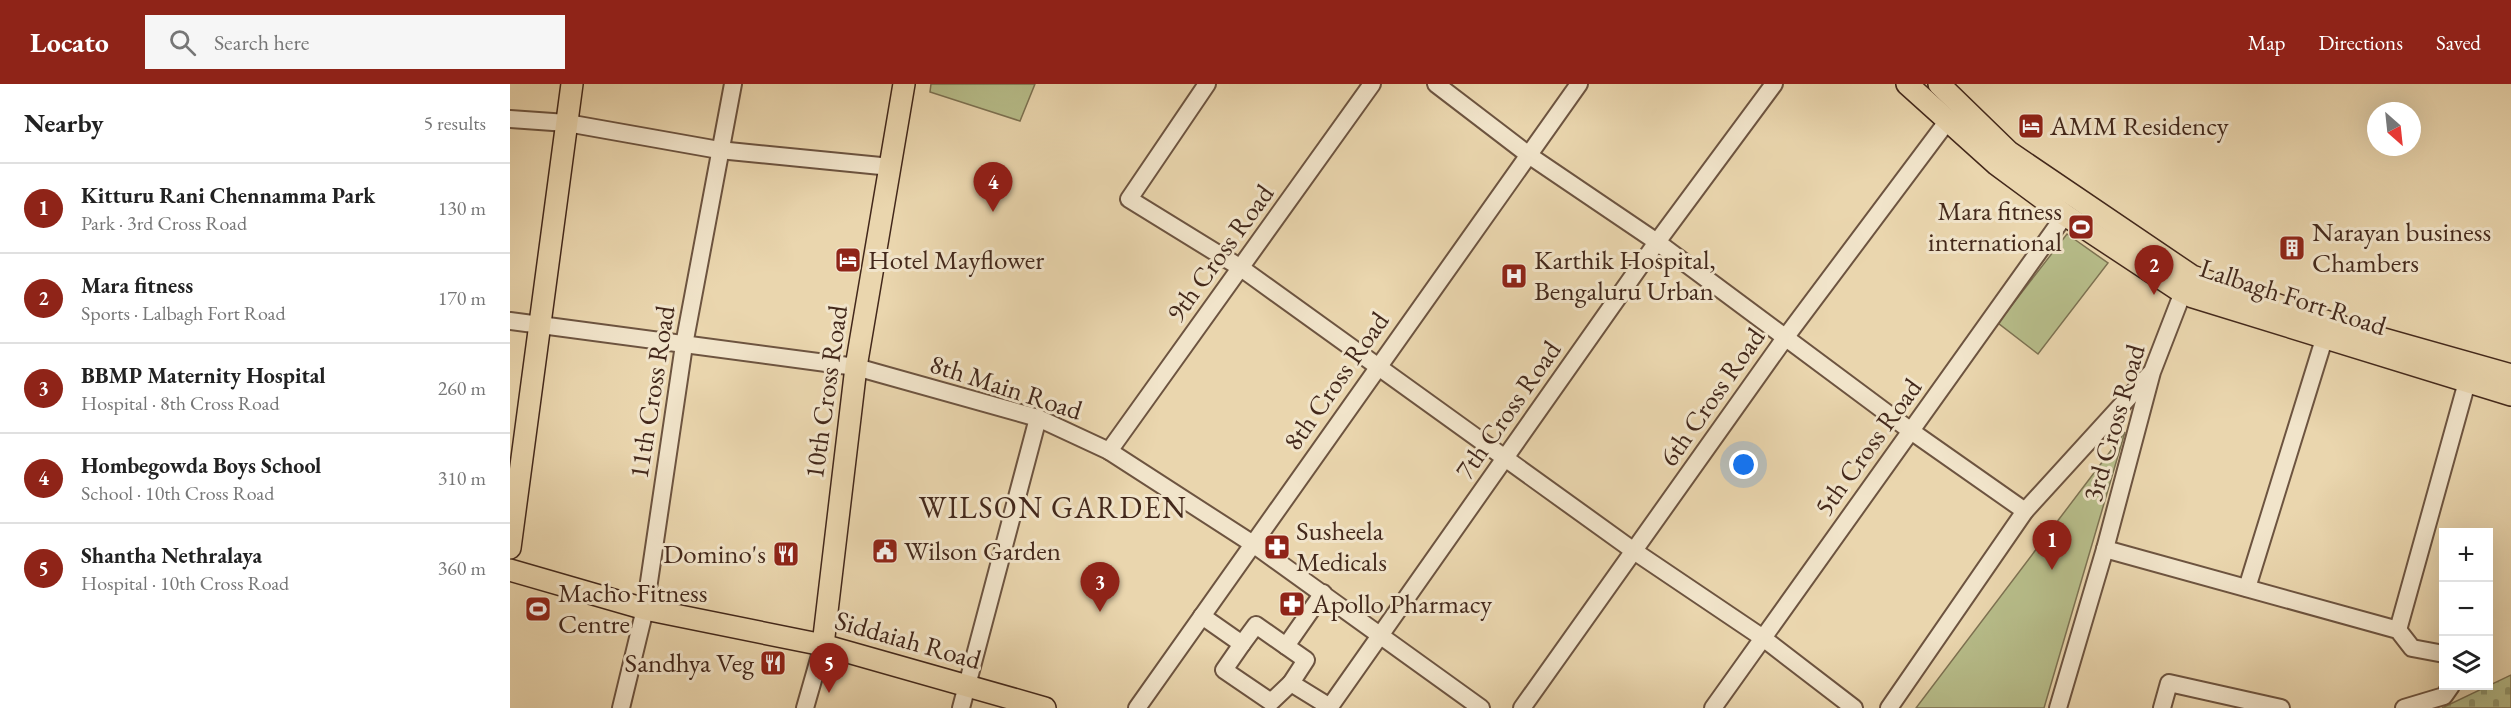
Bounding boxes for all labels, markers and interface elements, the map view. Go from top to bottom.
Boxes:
search box [145,15,565,69]
text: Locato [30,24,109,60]
icon: search [166,26,199,59]
text: Search here [214,28,309,57]
text: Map [2248,29,2285,56]
text: Directions [2318,29,2403,56]
text: Saved [2436,29,2481,56]
north arrow [2367,102,2421,156]
text: Nearby [24,106,104,140]
place label: AMM Residency [2049,108,2229,143]
text: 5 results [423,110,486,136]
hotel icon: AMM Residency [2016,111,2046,141]
pin: 4 [974,162,1012,212]
street label: 9th Cross Road [1158,177,1281,328]
text: Kitturu Rani Chennamma Park [81,181,375,210]
place label: Mara fitness international [1928,193,2062,259]
text: 1 [38,195,49,221]
text: 130 m [438,195,486,221]
text: Park · 3rd Cross Road [81,210,247,236]
sports icon: Mara fitness international [2066,212,2096,242]
place label: Narayan business Chambers [2312,214,2491,280]
building icon: Narayan business Chambers [2277,233,2307,263]
place label: Hotel Mayflower [868,242,1044,277]
place label: Karthik Hospital, Bengaluru Urban [1534,242,1716,308]
hotel icon: Hotel Mayflower [833,245,863,275]
pin: 2 [2134,246,2174,295]
street label: Lalbagh Fort Road [2195,250,2391,343]
hospital icon: Karthik Hospital, Bengaluru Urban [1499,261,1529,291]
text: Mara fitness [81,271,193,300]
text: 2 [38,285,49,311]
text: 170 m [438,285,486,311]
text: Sports · Lalbagh Fort Road [81,300,286,326]
street label: 11th Cross Road [621,303,683,481]
street label: 10th Cross Road [796,303,855,481]
street label: 8th Cross Road [1275,304,1396,457]
street label: 6th Cross Road [1651,320,1772,473]
street label: 7th Cross Road [1447,333,1568,486]
street label: 3rd Cross Road [2074,340,2153,506]
street label: 8th Main Road [926,345,1087,428]
text: BBMP Maternity Hospital [81,361,326,390]
street label: 5th Cross Road [1806,371,1929,522]
text: 3 [38,375,49,401]
text: 260 m [438,375,486,401]
text: Hospital · 8th Cross Road [81,390,280,416]
your location [1729,450,1758,479]
text: Hombegowda Boys School [81,451,321,480]
text: 4 [38,465,49,491]
text: 310 m [438,465,486,491]
text: School · 10th Cross Road [81,480,274,506]
district label: WILSON GARDEN [919,488,1187,527]
place label: Susheela Medicals [1296,513,1387,579]
pin: 1 [2032,520,2072,570]
map controls [2439,528,2493,690]
button: + [2439,528,2493,582]
pharmacy icon: Susheela Medicals [1262,532,1292,562]
place label: Wilson Garden [904,533,1061,568]
place label: Domino's [663,536,766,571]
public building icon: Wilson Garden [870,536,900,566]
restaurant icon: Domino's [771,539,801,569]
text: Shantha Nethralaya [81,541,262,570]
text: 5 [38,555,49,581]
text: 360 m [438,555,486,581]
pin: 3 [1080,562,1120,612]
text: Hospital · 10th Cross Road [81,570,289,596]
place label: Macho Fitness Centre [558,575,707,641]
button: − [2439,582,2493,636]
place label: Apollo Pharmacy [1311,586,1492,621]
pharmacy icon: Apollo Pharmacy [1277,589,1307,619]
sports icon: Macho Fitness Centre [523,594,553,624]
street label: Siddaiah Road [831,602,986,677]
button: layers [2439,636,2493,690]
pin: 5 [810,644,848,693]
place label: Sandhya Veg [625,645,754,680]
restaurant icon: Sandhya Veg [758,648,788,678]

